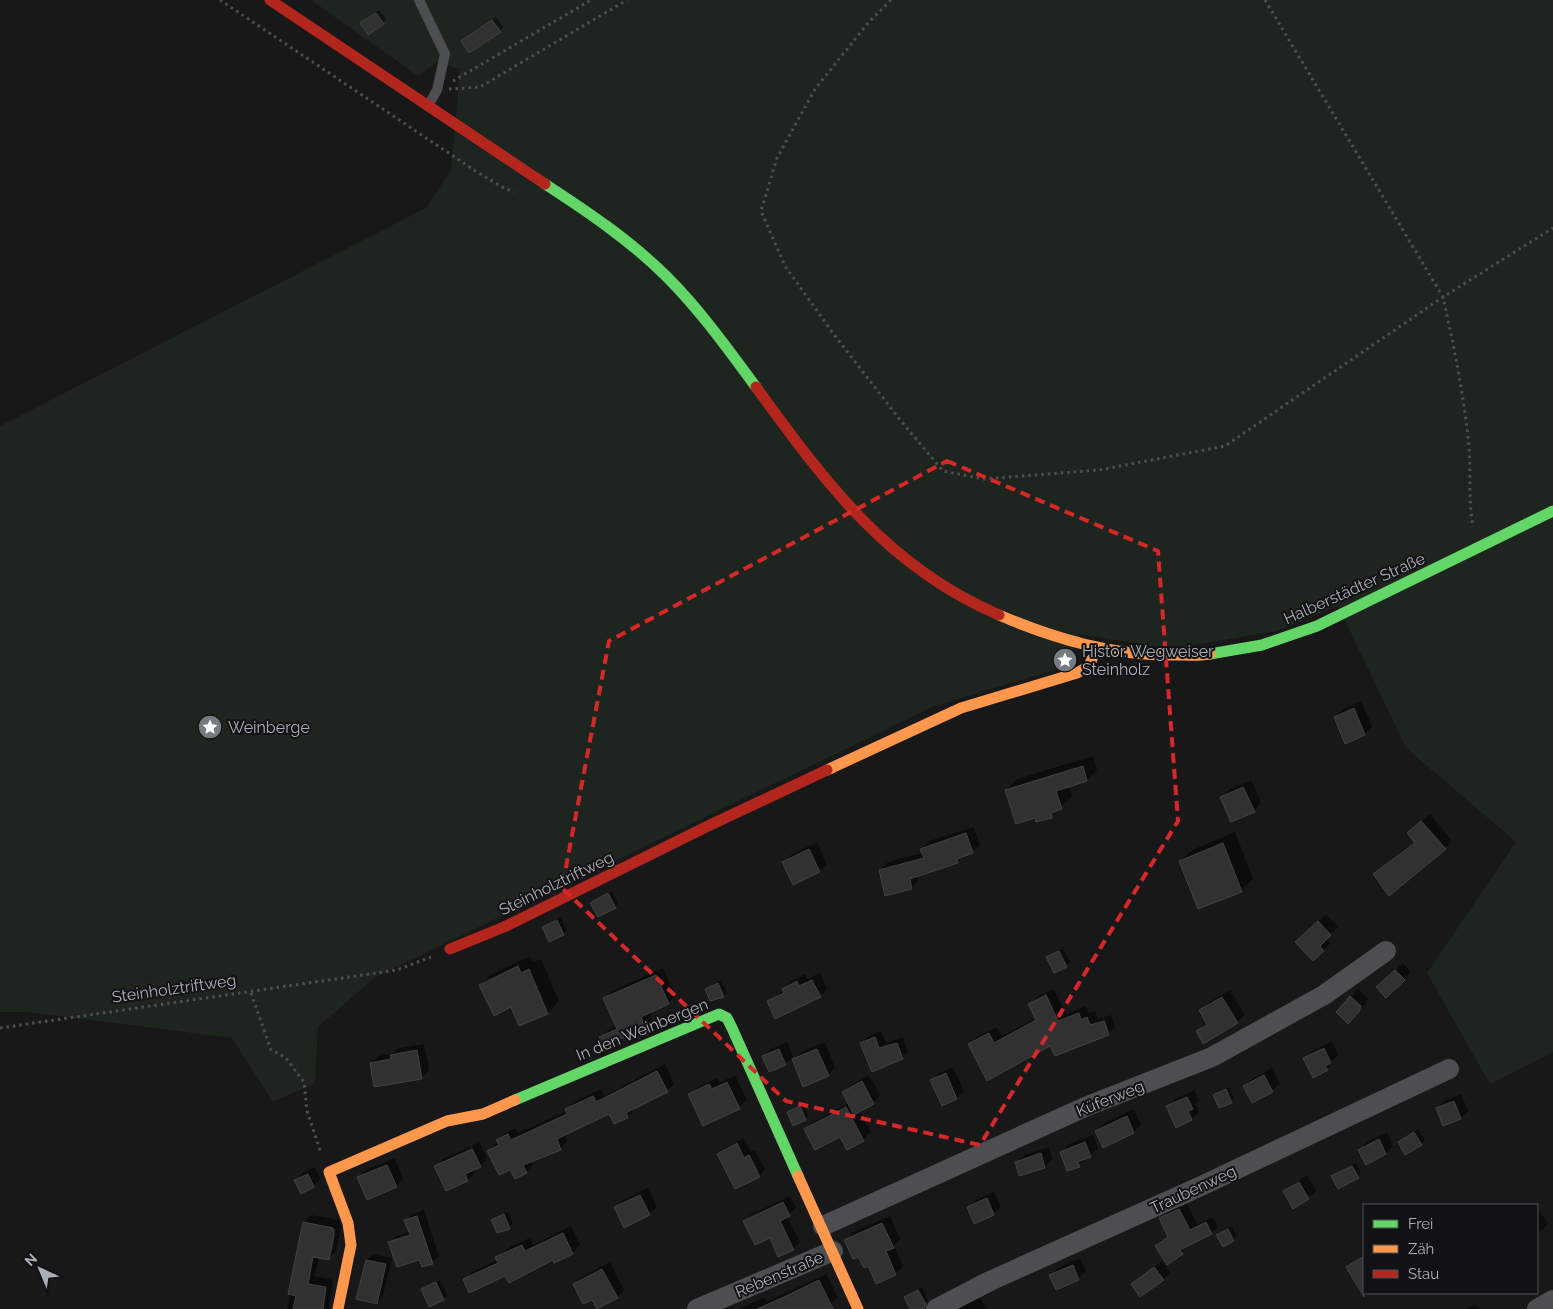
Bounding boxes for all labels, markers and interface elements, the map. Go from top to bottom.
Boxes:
street label: Halberstädter Straße [1281,549,1428,628]
place label: Histor. Wegweiser Steinholz [1082,642,1214,679]
place icon: Histor. Wegweiser Steinholz [1052,647,1078,673]
place icon: Weinberge [197,714,223,740]
place label: Weinberge [228,718,310,737]
street label: Steinholztriftweg [496,847,617,919]
street label: Steinholztriftweg [111,970,237,1007]
street label: In den Weinbergen [573,994,711,1065]
street label: Küferweg [1073,1076,1147,1121]
street label: Traubenweg [1147,1161,1239,1218]
legend [1363,1204,1538,1294]
text: Frei [1408,1215,1433,1233]
text: Zäh [1408,1240,1434,1258]
north arrow [15,1244,65,1294]
street label: Rebenstraße [732,1247,826,1302]
text: N [22,1250,40,1269]
text: Stau [1408,1265,1439,1283]

